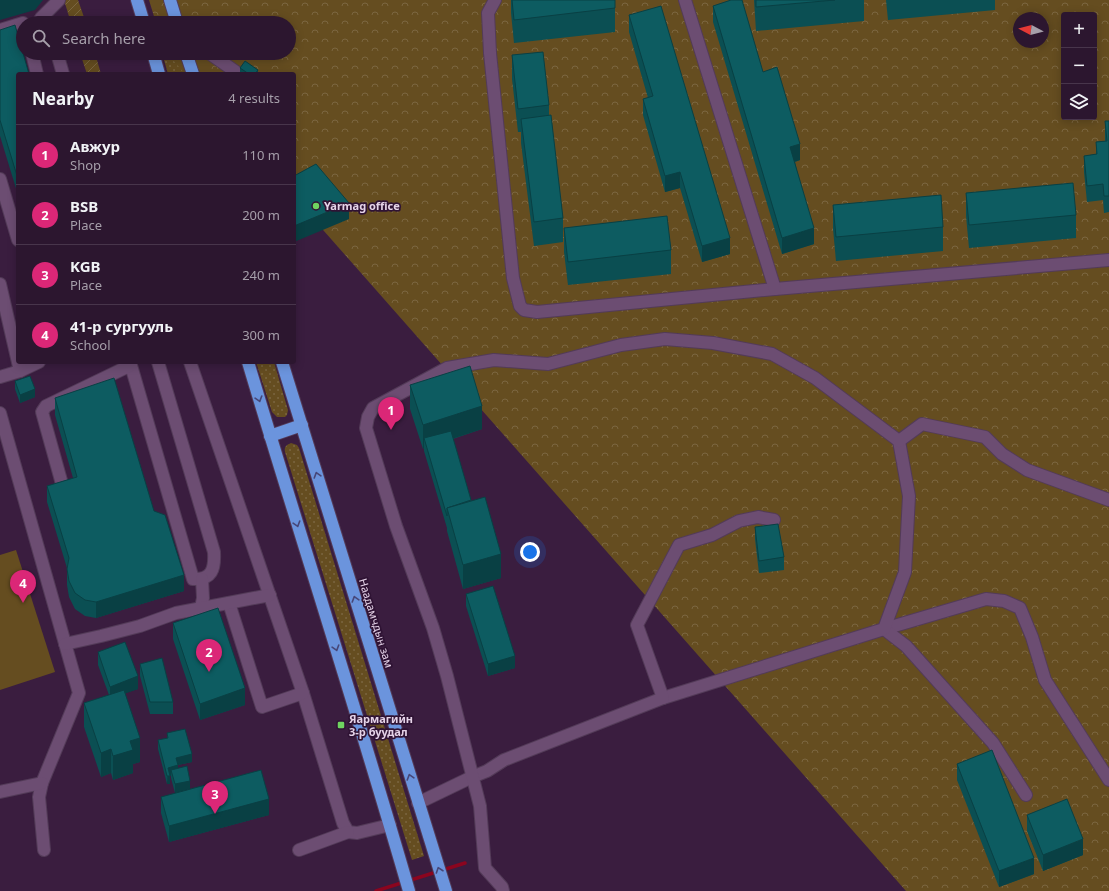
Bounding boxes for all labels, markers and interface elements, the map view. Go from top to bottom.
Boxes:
north arrow [1013,12,1049,48]
map controls [1061,12,1097,120]
button: + [1061,12,1097,48]
search box [16,16,296,60]
icon: search [30,27,52,49]
text: Search here [62,28,145,48]
button: − [1061,48,1097,84]
button: layers [1061,84,1097,120]
text: Nearby [32,87,94,110]
text: 4 results [228,89,280,107]
text: Авжур [70,136,120,156]
text: 1 [41,146,49,164]
text: 110 m [242,146,280,164]
text: Shop [70,156,101,174]
text: BSB [70,196,98,216]
place label: Yarmag office [324,198,400,213]
marker: Yarmag office [311,201,321,211]
text: 2 [41,206,49,224]
text: 200 m [242,206,280,224]
text: Place [70,216,102,234]
text: KGB [70,256,101,276]
text: 3 [41,266,49,284]
text: 240 m [242,266,280,284]
text: Place [70,276,102,294]
text: 41-р сургууль [70,316,173,336]
text: 4 [41,326,49,344]
text: 300 m [242,326,280,344]
text: School [70,336,111,354]
one-way arrow [254,396,263,403]
pin: 1 [378,397,404,430]
one-way arrow [313,472,322,479]
one-way arrow [292,520,301,527]
your location [520,542,540,562]
pin: 4 [10,570,36,603]
street label: Наадамчдын зам [356,576,397,669]
one-way arrow [351,596,360,603]
pin: 2 [196,639,222,672]
one-way arrow [331,644,340,651]
place label: Яармагийн 3-р буудал [349,711,413,739]
marker: Яармагийн 3-р буудал [336,720,346,730]
one-way arrow [406,774,415,781]
pin: 3 [202,781,228,814]
one-way arrow [435,867,444,874]

